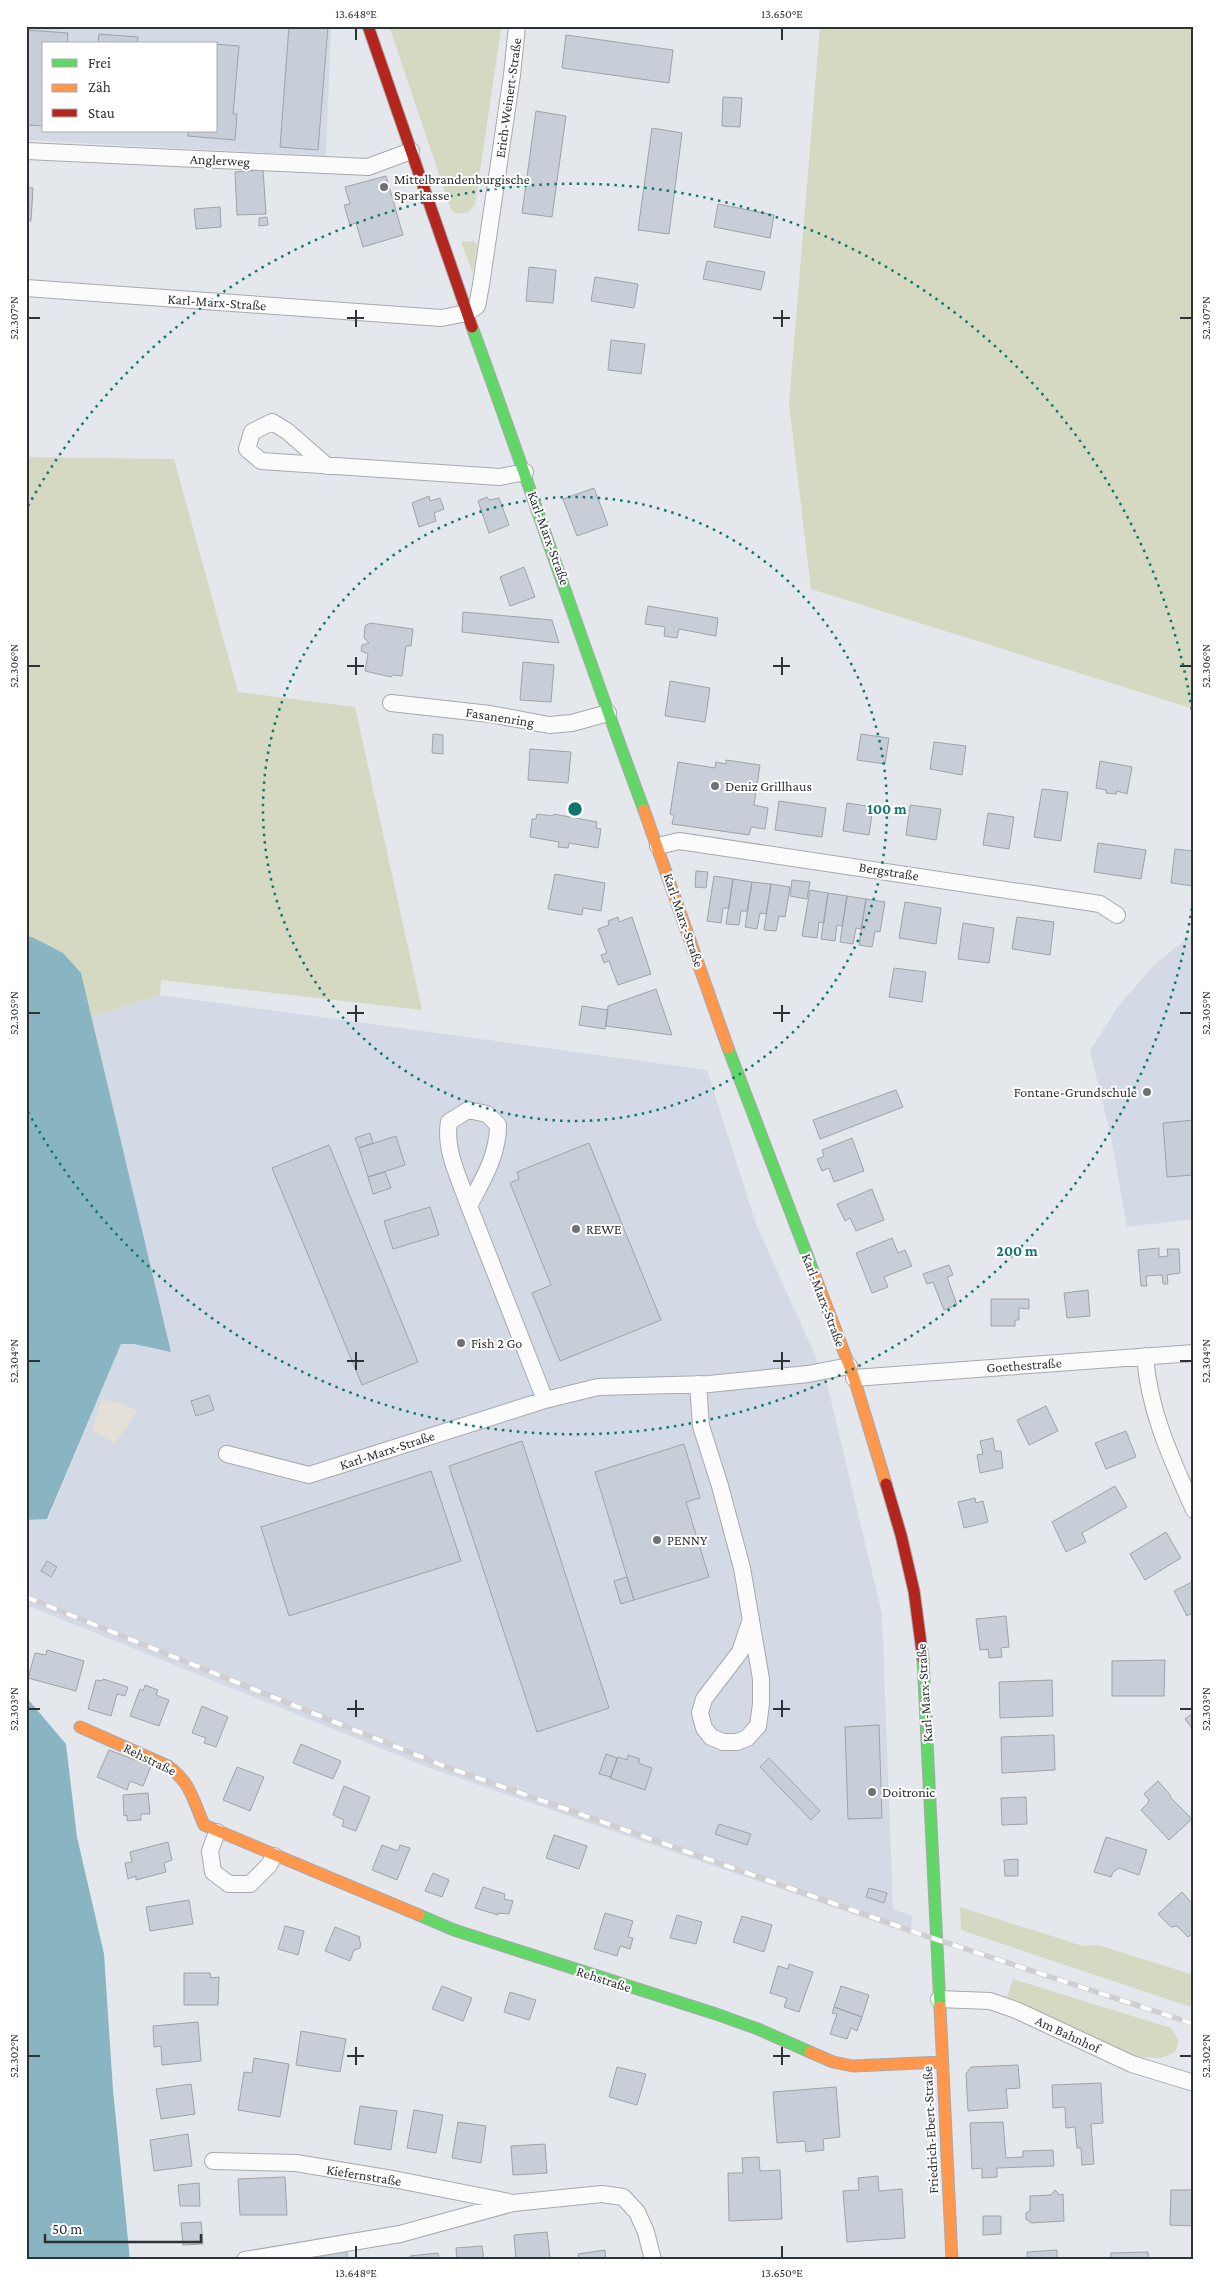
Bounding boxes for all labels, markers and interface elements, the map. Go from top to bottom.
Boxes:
text: 13.648°E [335,7,377,21]
text: 13.650°E [761,7,803,21]
street label: Erich-Weinert-Straße [492,37,524,159]
legend [42,42,218,132]
text: Frei [88,55,111,71]
text: Zäh [88,79,111,95]
text: Stau [88,105,115,121]
street label: Anglerweg [190,150,251,170]
place label: Mittelbrandenburgische Sparkasse [394,171,530,203]
marker: Mittelbrandenburgische Sparkasse [378,181,390,193]
street label: Karl-Marx-Straße [167,291,267,313]
text: 52.307°N [7,296,21,340]
text: 52.307°N [1199,296,1213,340]
street label: Karl-Marx-Straße [525,489,573,587]
text: 52.306°N [7,644,21,688]
text: 52.306°N [1199,644,1213,688]
street label: Fasanenring [465,704,536,730]
place label: Deniz Grillhaus [725,778,812,794]
marker: Deniz Grillhaus [709,780,721,792]
centre of rings [566,800,584,818]
text: 100 m [867,801,907,817]
street label: Bergstraße [858,858,920,884]
street label: Karl-Marx-Straße [660,871,708,969]
text: 52.305°N [7,991,21,1035]
text: 52.305°N [1199,991,1213,1035]
place label: Fontane-Grundschule [1014,1084,1137,1100]
marker: Fontane-Grundschule [1141,1086,1153,1098]
place label: REWE [586,1221,622,1237]
marker: REWE [570,1223,582,1235]
text: 200 m [996,1243,1038,1259]
street label: Karl-Marx-Straße [799,1251,849,1349]
place label: Fish 2 Go [471,1335,522,1351]
marker: Fish 2 Go [455,1337,467,1349]
text: 52.304°N [7,1339,21,1383]
text: 52.304°N [1199,1339,1213,1383]
street label: Goethestraße [986,1354,1062,1376]
street label: Karl-Marx-Straße [338,1427,436,1473]
place label: PENNY [667,1532,708,1548]
marker: PENNY [651,1534,663,1546]
street label: Karl-Marx-Straße [913,1643,935,1743]
text: 52.303°N [7,1687,21,1731]
text: 52.303°N [1199,1687,1213,1731]
street label: Rehstraße [121,1739,179,1779]
place label: Doitronic [882,1784,935,1800]
marker: Doitronic [866,1786,878,1798]
street label: Rehstraße [575,1963,633,1995]
street label: Am Bahnhof [1033,2012,1104,2056]
text: 52.302°N [7,2034,21,2078]
text: 52.302°N [1199,2034,1213,2078]
street label: Friedrich-Ebert-Straße [919,2066,941,2194]
street label: Kiefernstraße [325,2161,403,2189]
scale bar [45,2211,201,2243]
text: 50 m [52,2221,82,2237]
text: 13.648°E [335,2266,377,2280]
text: 13.650°E [761,2266,803,2280]

